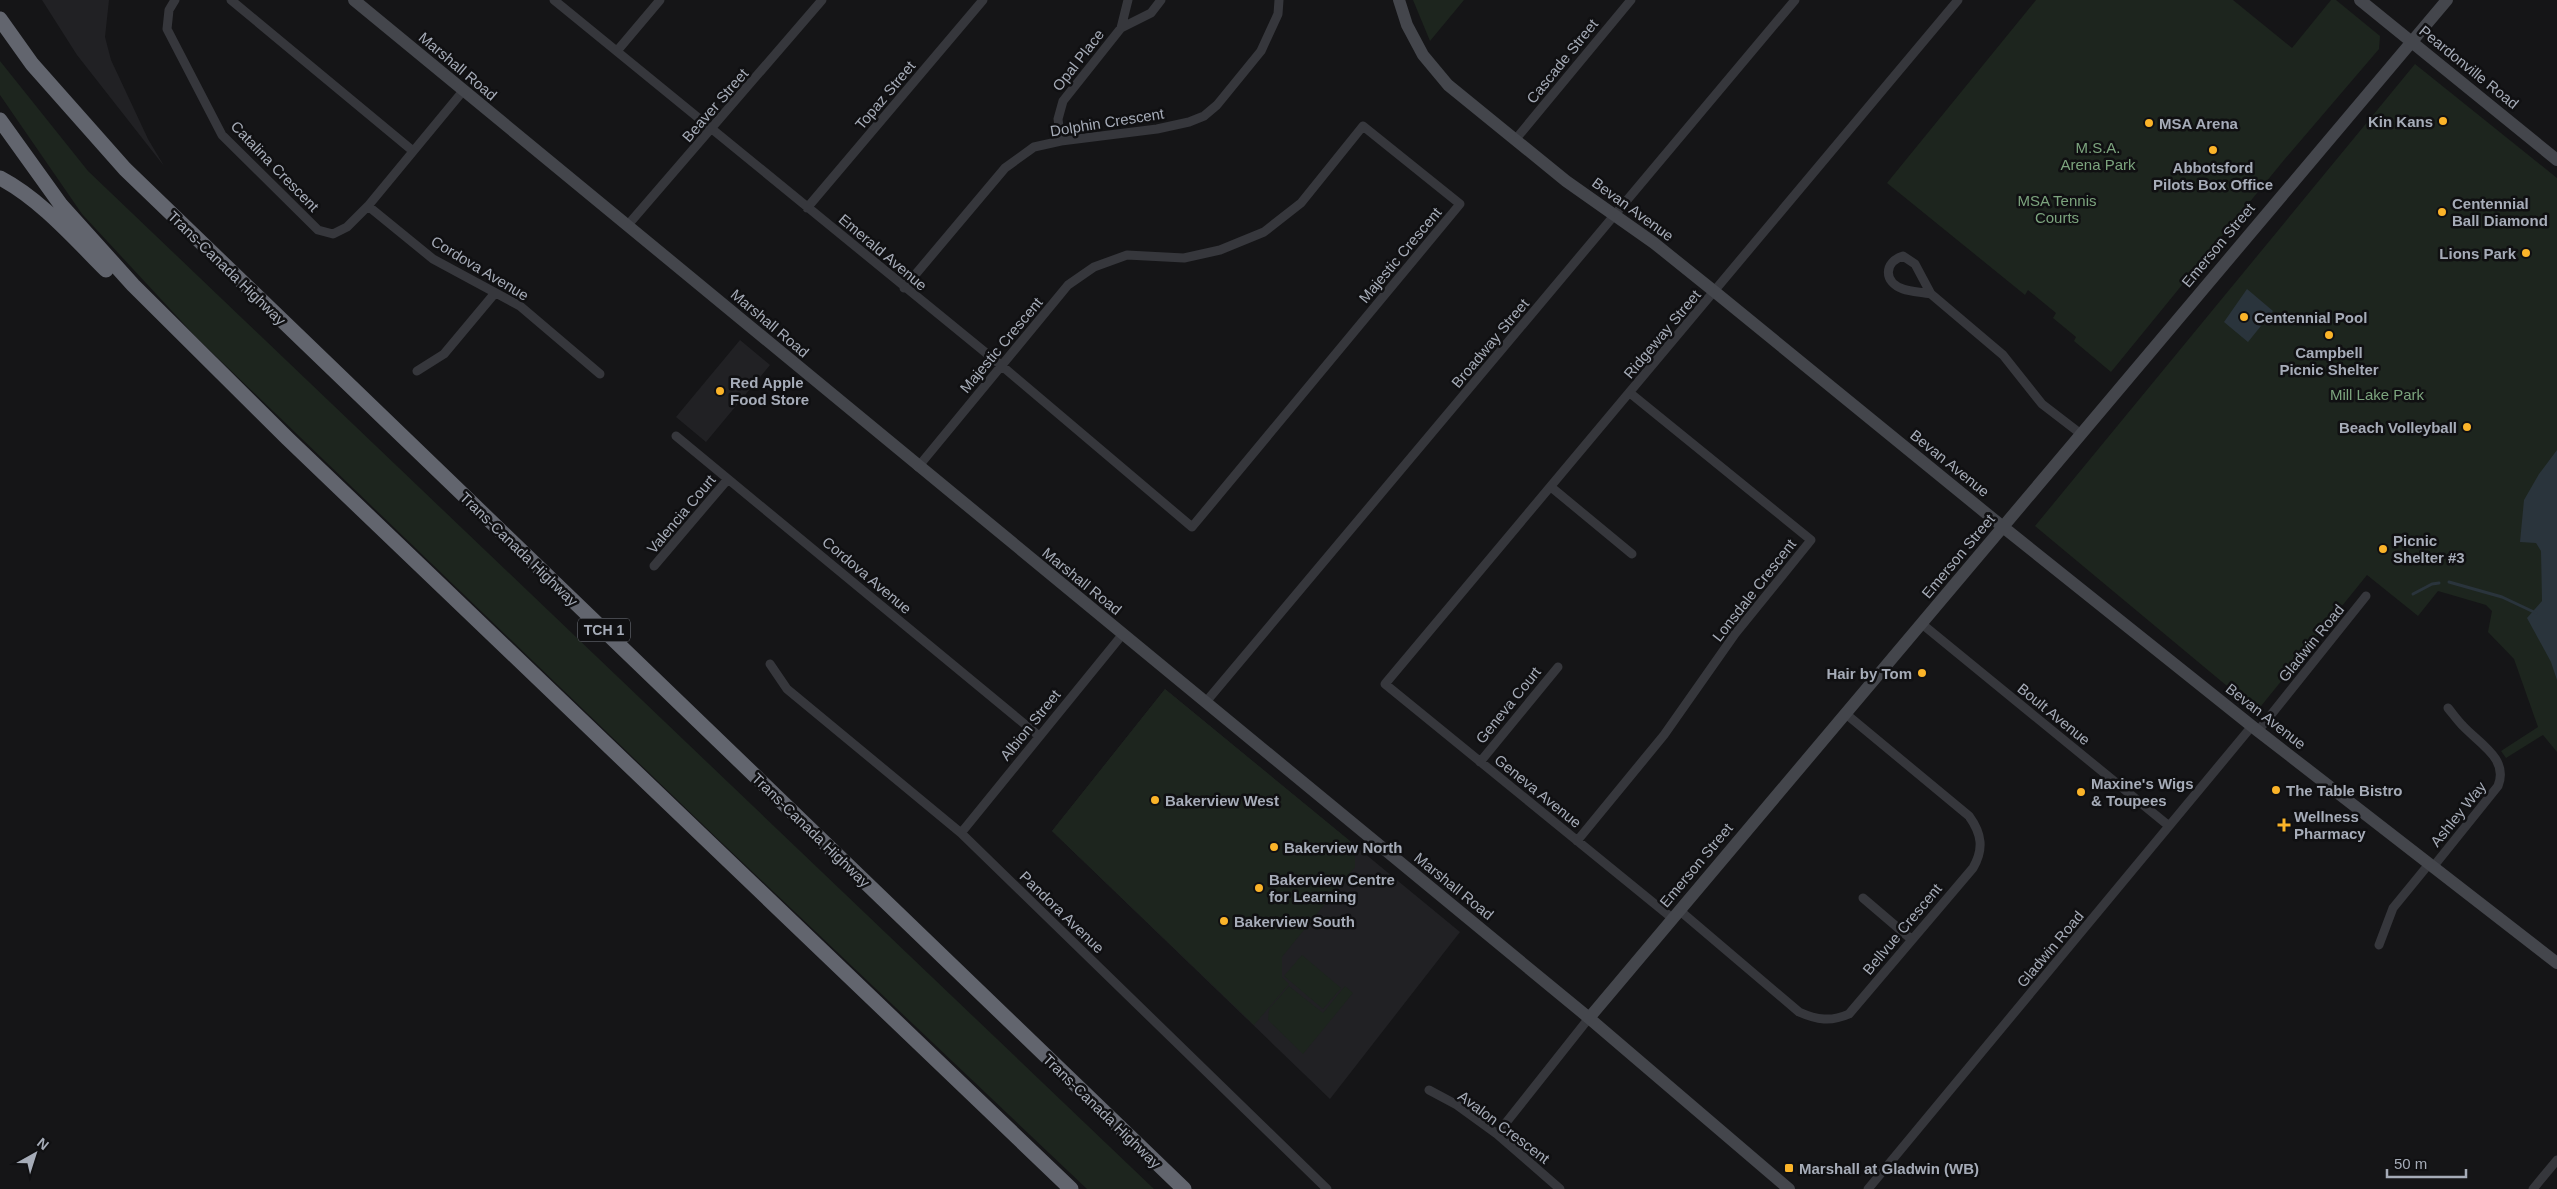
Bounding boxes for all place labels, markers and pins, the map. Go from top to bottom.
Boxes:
place label: Kin Kans [2368,113,2433,130]
place label: MSA Arena [2159,115,2239,132]
marker: Kin Kans [2437,115,2449,127]
marker: MSA Arena [2143,117,2155,129]
marker: Abbotsford Pilots Box Office [2207,144,2219,156]
place label: Abbotsford Pilots Box Office [2153,159,2273,193]
place label: Centennial Ball Diamond [2452,195,2548,229]
marker: Centennial Ball Diamond [2436,206,2448,218]
place label: Lions Park [2439,245,2517,262]
marker: Lions Park [2520,247,2532,259]
place label: Centennial Pool [2254,309,2367,326]
marker: Centennial Pool [2238,311,2250,323]
marker: Campbell Picnic Shelter [2323,329,2335,341]
place label: Campbell Picnic Shelter [2279,344,2379,378]
place label: Red Apple Food Store [730,374,809,408]
marker: Red Apple Food Store [714,385,726,397]
place label: Beach Volleyball [2339,419,2457,436]
marker: Beach Volleyball [2461,421,2473,433]
place label: Picnic Shelter #3 [2393,532,2465,566]
marker: Picnic Shelter #3 [2377,543,2389,555]
place label: Hair by Tom [1826,665,1912,682]
marker: Hair by Tom [1916,667,1928,679]
place label: Maxine's Wigs & Toupees [2091,775,2194,809]
place label: The Table Bistro [2286,782,2402,799]
marker: The Table Bistro [2270,784,2282,796]
marker: Maxine's Wigs & Toupees [2075,786,2087,798]
place label: Bakerview West [1165,792,1279,809]
marker: Bakerview West [1149,794,1161,806]
place label: Wellness Pharmacy [2294,808,2366,842]
marker: Wellness Pharmacy [2278,819,2290,831]
place label: Bakerview North [1284,839,1402,856]
marker: Bakerview North [1268,841,1280,853]
place label: Bakerview Centre for Learning [1269,871,1395,905]
marker: Bakerview Centre for Learning [1253,882,1265,894]
place label: Bakerview South [1234,913,1355,930]
marker: Bakerview South [1218,915,1230,927]
place label: Marshall at Gladwin (WB) [1799,1160,1979,1177]
marker: Marshall at Gladwin (WB) [1783,1162,1795,1174]

